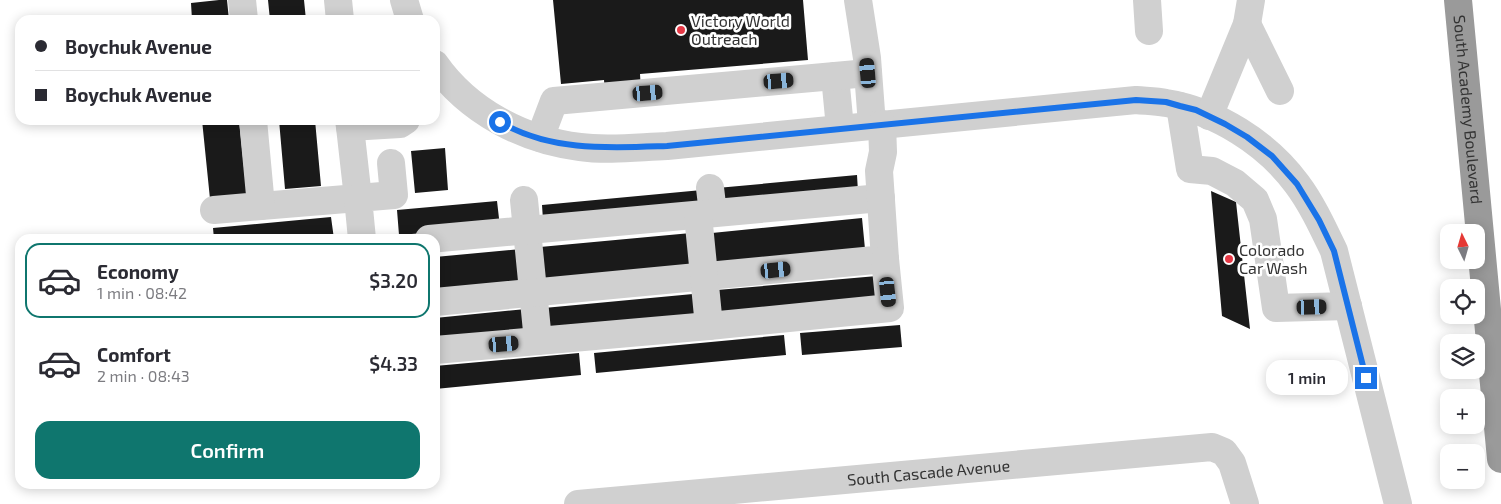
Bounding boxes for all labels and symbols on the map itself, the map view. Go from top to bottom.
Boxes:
place label: Victory World Outreach [691,11,790,48]
street label: South Academy Boulevard [1450,14,1487,205]
marker: Victory World Outreach [675,24,687,36]
car [859,57,876,89]
car [763,72,794,90]
car [632,84,663,102]
route start [489,111,511,133]
north arrow [1440,224,1485,269]
place label: Colorado Car Wash [1239,240,1308,277]
marker: Colorado Car Wash [1223,253,1235,265]
car [760,261,791,279]
car [878,276,897,308]
car [1296,299,1327,315]
car [488,335,519,353]
callout: 1 min [1266,360,1348,396]
route end [1355,367,1377,389]
street label: South Cascade Avenue [846,455,1011,489]

